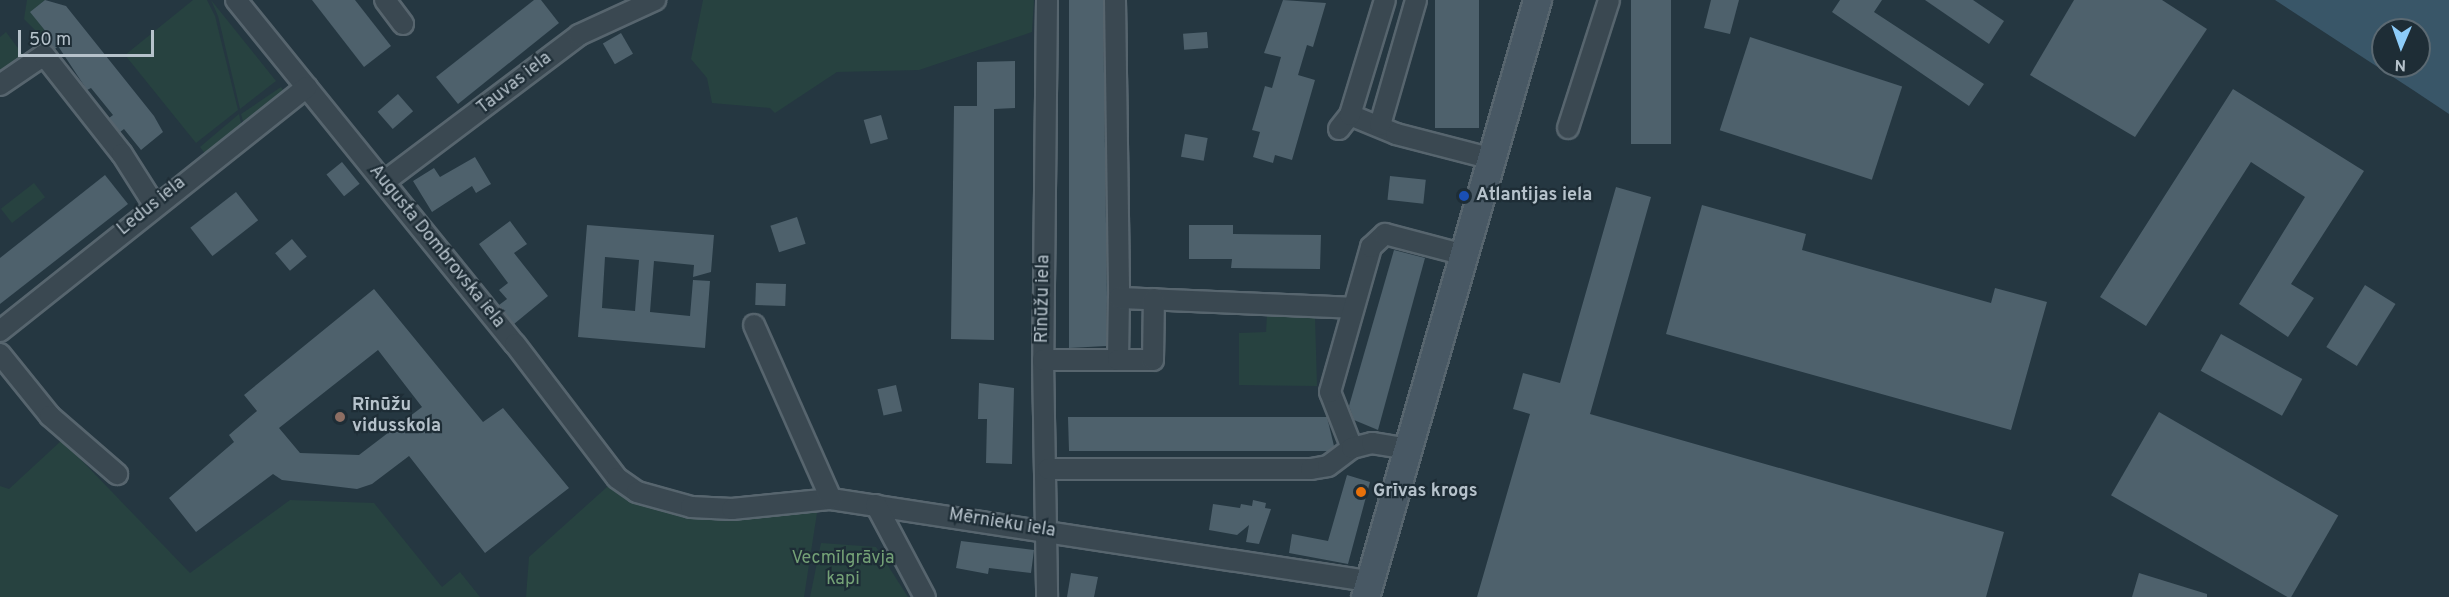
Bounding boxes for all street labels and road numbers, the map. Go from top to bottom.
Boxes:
street label: Tauvas iela [473,48,557,120]
street label: Augusta Dombrovska iela [364,161,508,333]
street label: Ledus iela [114,173,190,241]
street label: Rīnūžu iela [1032,254,1056,344]
street label: Mērnieku iela [947,505,1057,543]

